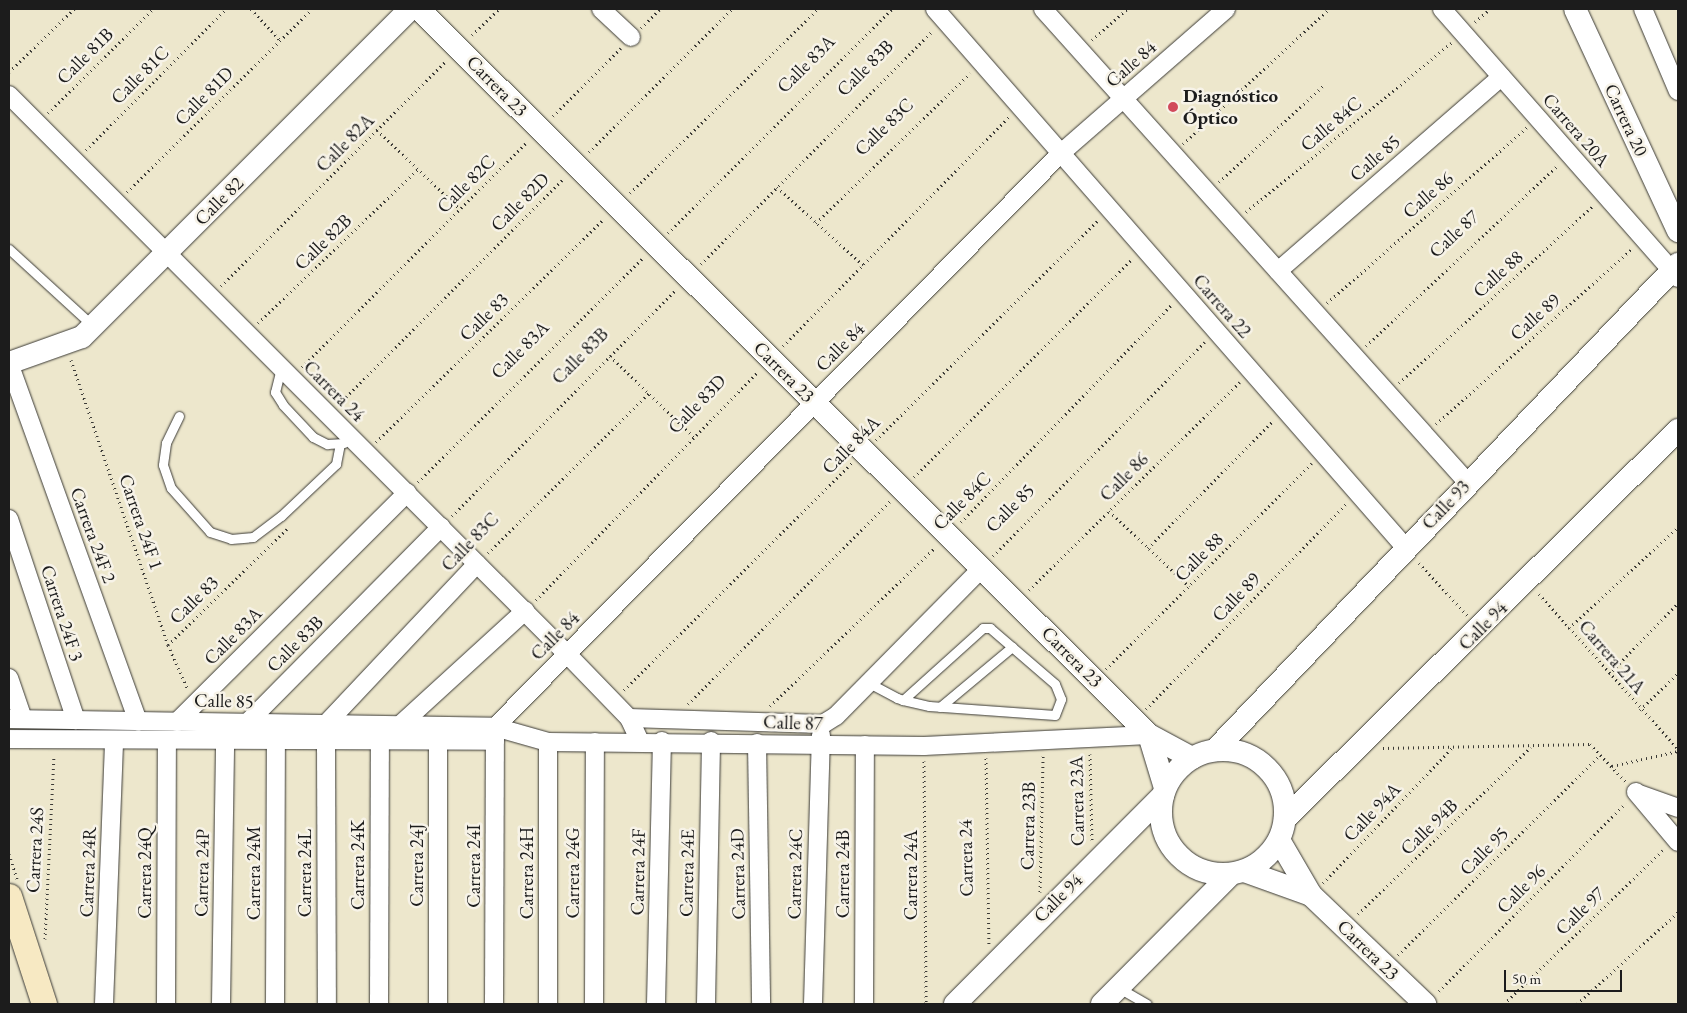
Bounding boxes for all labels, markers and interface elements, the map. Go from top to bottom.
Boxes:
street label: Calle 81B [52,23,118,89]
street label: Calle 83A [772,30,840,98]
street label: Calle 83B [832,35,898,101]
street label: Calle 84 [1101,36,1161,92]
street label: Calle 81C [106,41,174,109]
street label: Carrera 23 [462,51,532,121]
street label: Calle 81D [170,62,238,130]
street label: Carrera 20 [1599,80,1653,160]
place label: Diagnóstico Óptico [1183,85,1278,129]
street label: Carrera 20A [1538,88,1614,172]
street label: Calle 84C [1296,92,1366,156]
street label: Calle 83C [850,93,918,161]
marker: Diagnóstico Óptico [1167,101,1179,113]
street label: Calle 82A [311,109,379,177]
street label: Calle 85 [1345,130,1405,186]
street label: Calle 82C [432,150,500,218]
street label: Calle 86 [1398,167,1458,223]
street label: Calle 82D [486,168,554,236]
street label: Calle 82 [190,172,248,230]
street label: Calle 87 [1424,205,1484,263]
street label: Calle 82B [290,209,356,275]
street label: Calle 88 [1468,246,1528,302]
street label: Carrera 22 [1188,269,1256,343]
street label: Calle 83 [455,288,513,346]
street label: Calle 89 [1505,289,1565,345]
street label: Calle 83A [486,316,554,384]
street label: Calle 84 [811,318,869,376]
street label: Calle 83B [547,323,613,389]
street label: Carrera 23 [749,337,819,407]
street label: Carrera 24 [299,356,369,426]
street label: Calle 83D [663,369,731,439]
street label: Calle 84A [817,411,885,479]
street label: Calle 86 [1095,448,1153,506]
street label: Calle 84C [928,467,996,535]
street label: Carrera 24F 1 [114,471,168,573]
street label: Calle 93 [1417,476,1475,534]
street label: Calle 85 [981,479,1039,537]
street label: Carrera 24F 2 [65,484,121,586]
street label: Calle 83C [436,508,504,576]
street label: Calle 88 [1170,528,1228,586]
street label: Carrera 24F 3 [36,562,88,664]
street label: Calle 89 [1207,568,1265,626]
street label: Calle 83 [165,571,223,629]
street label: Calle 94 [1454,597,1512,655]
street label: Calle 83A [199,602,267,670]
street label: Calle 84 [526,607,584,665]
street label: Calle 83B [262,611,328,677]
street label: Carrera 21A [1574,615,1650,699]
street label: Carrera 23 [1037,622,1107,692]
street label: Calle 85 [194,689,254,713]
street label: Calle 87 [763,711,823,735]
street label: Carrera 23A [1065,756,1089,846]
street label: Calle 94A [1339,778,1405,846]
street label: Carrera 23B [1016,782,1040,870]
street label: Calle 94B [1396,794,1462,860]
street label: Carrera 24S [21,806,49,894]
street label: Carrera 24 [954,819,978,897]
street label: Carrera 24K [347,820,369,910]
street label: Calle 95 [1455,822,1513,880]
street label: Carrera 24J [406,823,428,907]
street label: Carrera 24I [463,824,485,908]
street label: Carrera 24R [75,826,101,918]
street label: Carrera 24M [243,826,265,920]
street label: Carrera 24Q [134,827,156,919]
street label: Carrera 24H [516,827,538,919]
street label: Carrera 24G [562,828,584,918]
street label: Carrera 24F [626,828,650,916]
street label: Carrera 24D [726,828,750,920]
street label: Carrera 24C [783,828,807,920]
street label: Carrera 24P [190,829,214,917]
street label: Carrera 24L [294,829,316,917]
street label: Carrera 24E [675,829,699,917]
street label: Carrera 24B [832,830,854,918]
street label: Carrera 24A [900,830,922,920]
street label: Calle 96 [1492,860,1550,918]
street label: Calle 94 [1029,869,1087,927]
street label: Calle 97 [1551,882,1609,940]
street label: Carrera 23 [1332,915,1404,985]
scale bar [1507,960,1624,992]
text: 50 m [1512,969,1541,988]

